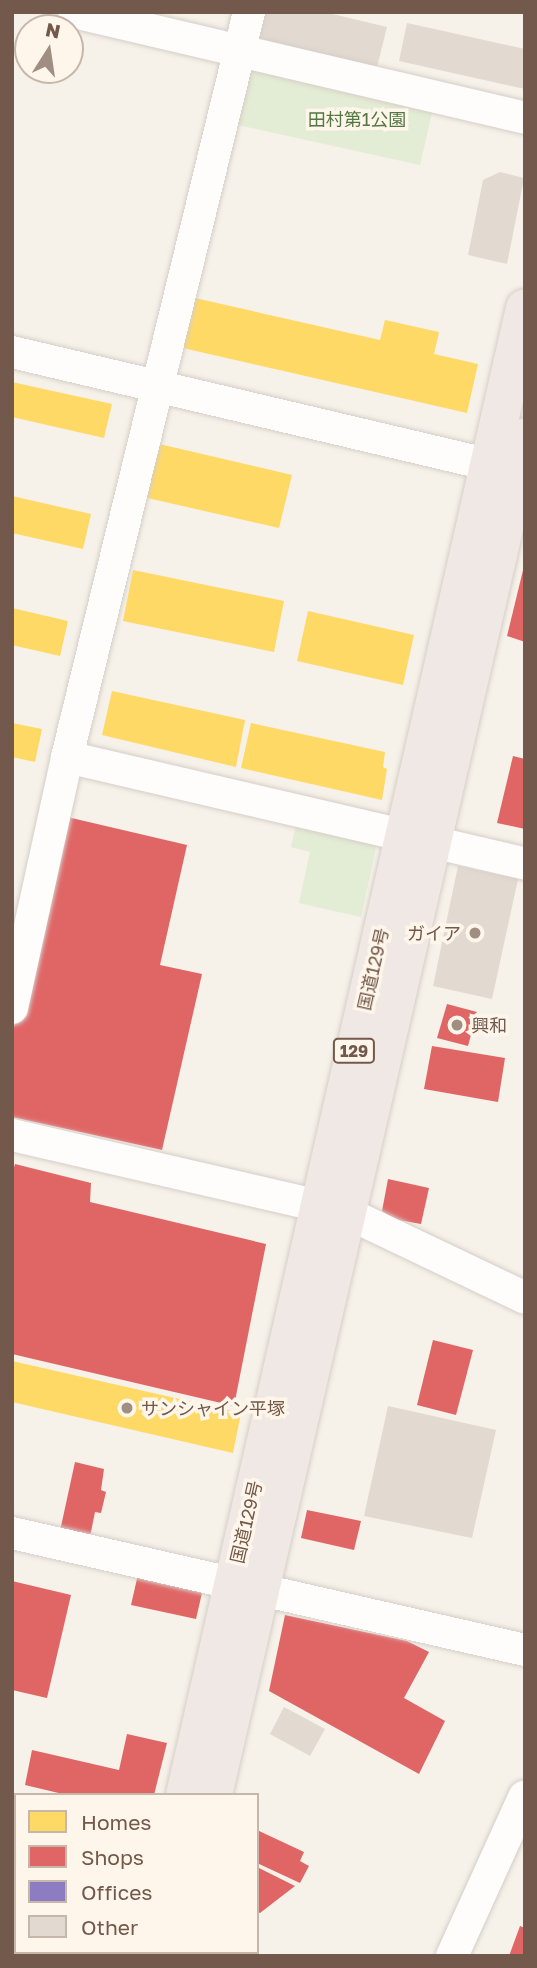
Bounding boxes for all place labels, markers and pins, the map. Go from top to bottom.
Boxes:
place label: ガイア [407,922,461,944]
marker: ガイア [467,925,483,941]
place label: 興和 [471,1014,507,1036]
marker: 興和 [449,1017,465,1033]
place label: サンシャイン平塚 [141,1397,285,1419]
marker: サンシャイン平塚 [119,1400,135,1416]

